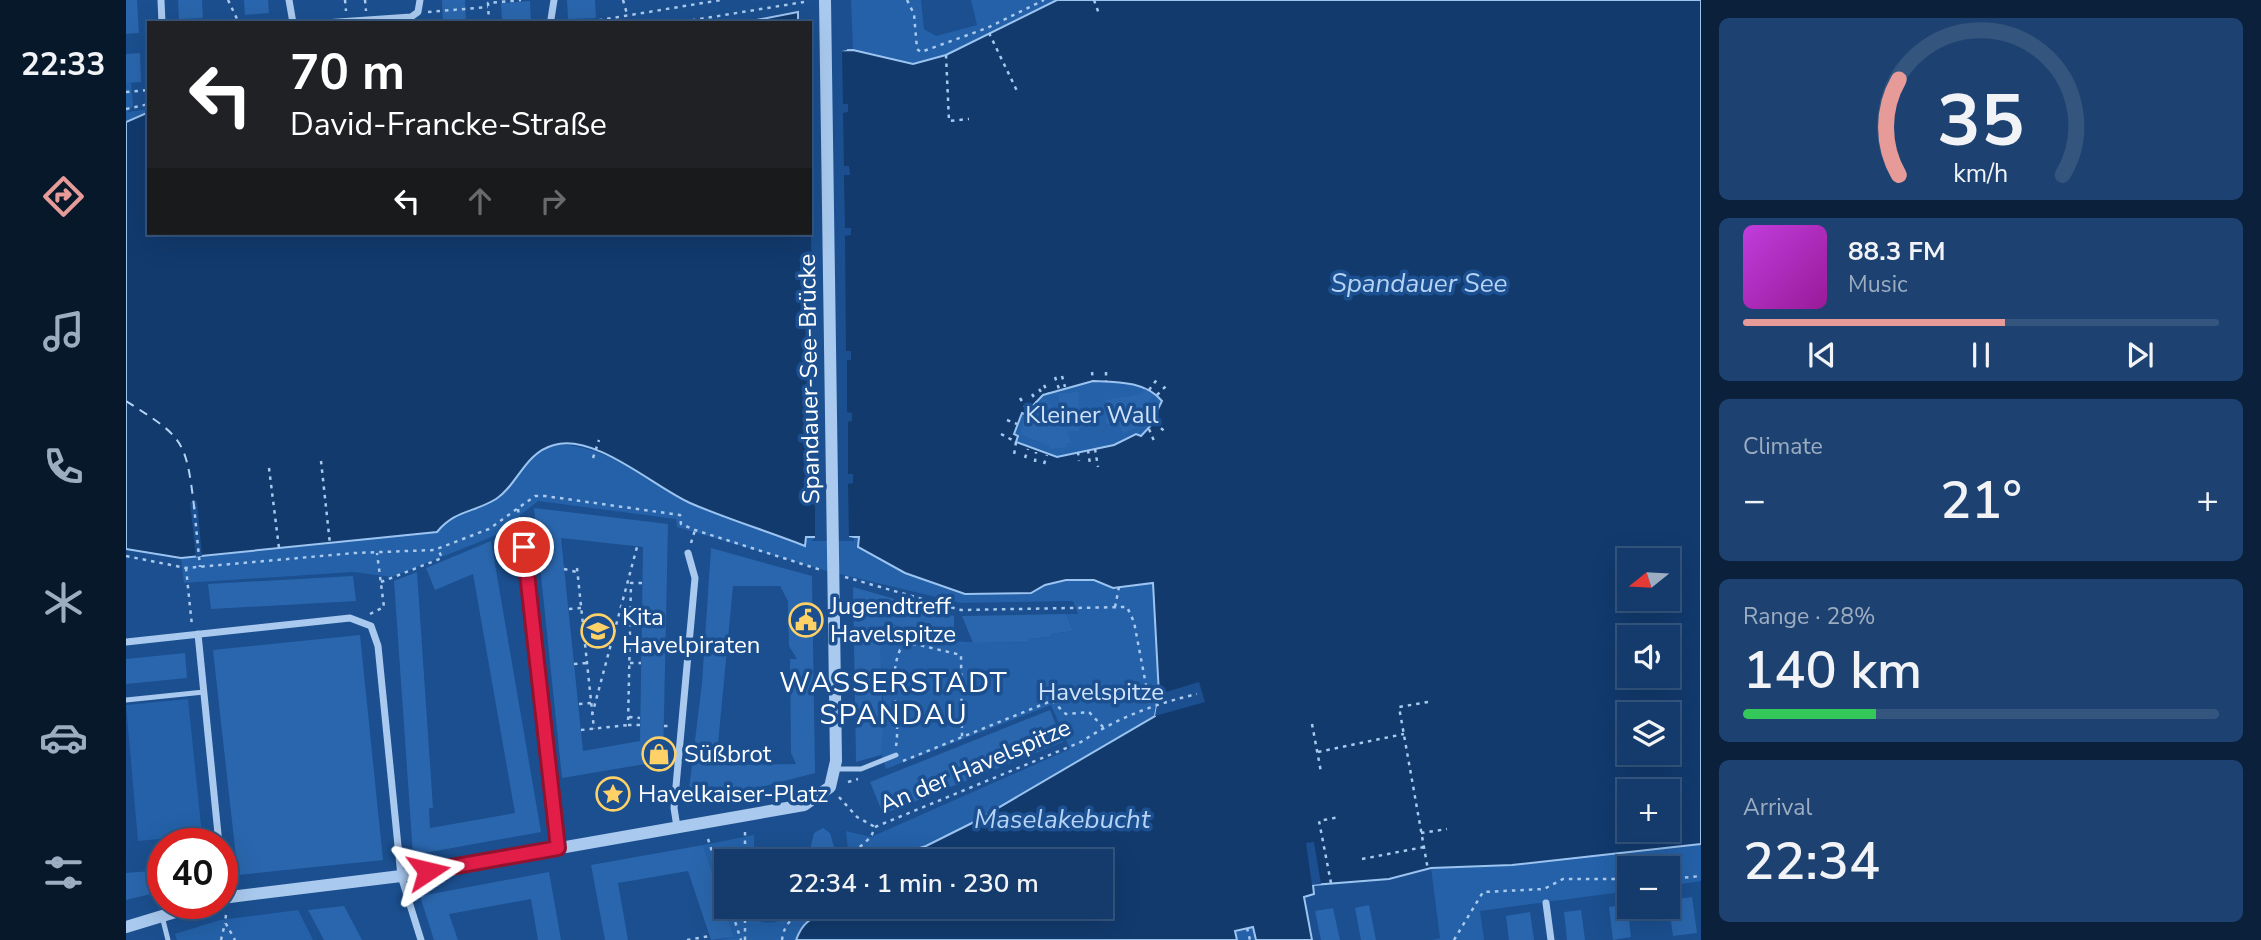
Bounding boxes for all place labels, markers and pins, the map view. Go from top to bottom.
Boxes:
pin [494,517,554,577]
place label: Jugendtreff Havelspitze [829,590,956,650]
place label: Kita Havelpiraten [622,601,760,661]
public building icon: Jugendtreff Havelspitze [787,601,825,639]
school or university icon: Kita Havelpiraten [579,612,617,650]
shop icon: Süßbrot [640,735,678,773]
place label: Süßbrot [684,738,772,770]
place icon: Havelkaiser-Platz [594,775,632,813]
place label: Havelkaiser-Platz [638,778,828,810]

